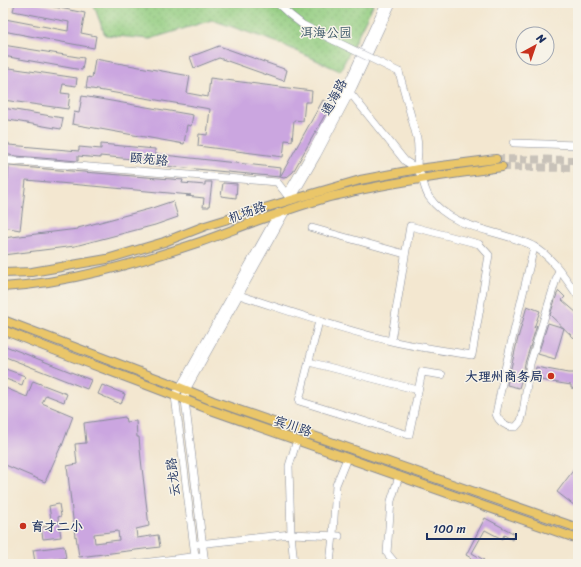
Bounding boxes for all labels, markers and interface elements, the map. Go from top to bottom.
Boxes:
park label: 洱海公园 [300,21,352,44]
north arrow [515,26,555,66]
text: N [531,28,550,49]
street label: 通海路 [315,74,353,120]
street label: 颐苑路 [129,146,169,172]
street label: 机场路 [225,195,269,229]
place label: 大理州商务局 [465,365,543,388]
marker: 大理州商务局 [546,371,556,381]
street label: 宾川路 [271,409,315,443]
street label: 云龙路 [159,456,187,498]
place label: 育才二小 [31,515,83,538]
scale bar [427,515,516,541]
text: 100 m [433,518,466,540]
marker: 育才二小 [18,521,28,531]

